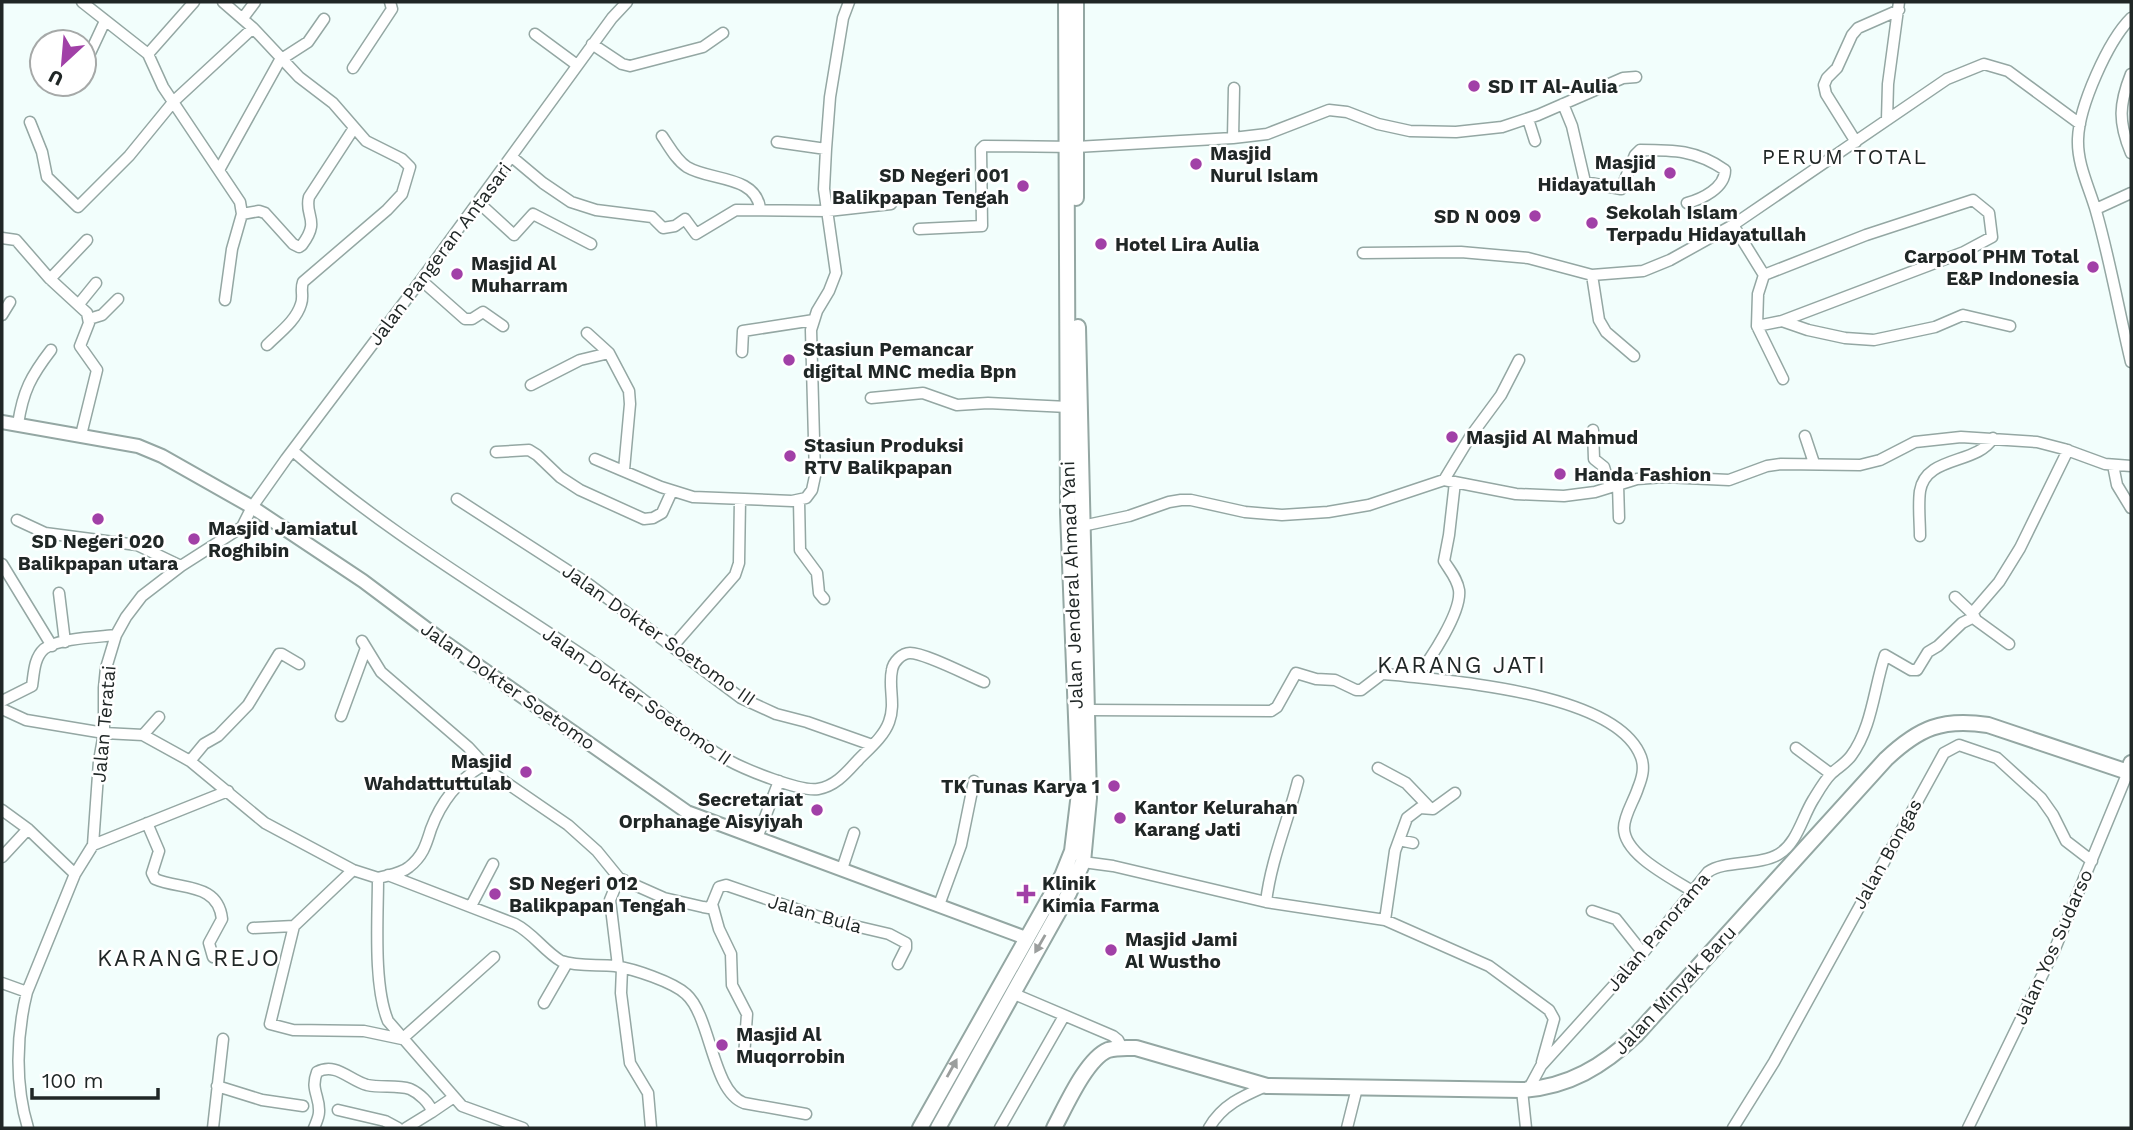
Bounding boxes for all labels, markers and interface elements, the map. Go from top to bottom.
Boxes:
north arrow [28,28,98,98]
text: U [45,65,67,91]
place label: SD IT Al-Aulia [1488,75,1618,98]
marker: SD IT Al-Aulia [1466,78,1482,94]
place label: Masjid Nurul Islam [1210,142,1318,187]
district label: PERUM TOTAL [1762,144,1928,169]
place label: Masjid Hidayatullah [1538,151,1656,196]
marker: Masjid Nurul Islam [1188,156,1204,172]
street label: Jalan Pangeran Antasari [364,158,516,350]
place label: SD Negeri 001 Balikpapan Tengah [832,164,1009,209]
marker: Masjid Hidayatullah [1662,165,1678,181]
marker: SD Negeri 001 Balikpapan Tengah [1015,178,1031,194]
place label: Sekolah Islam Terpadu Hidayatullah [1606,201,1806,246]
place label: SD N 009 [1434,205,1521,228]
marker: SD N 009 [1527,208,1543,224]
marker: Sekolah Islam Terpadu Hidayatullah [1584,215,1600,231]
place label: Hotel Lira Aulia [1115,233,1259,256]
marker: Hotel Lira Aulia [1093,236,1109,252]
place label: Carpool PHM Total E&P Indonesia [1904,245,2080,290]
place label: Masjid Al Muharram [471,252,568,297]
marker: Carpool PHM Total E&P Indonesia [2085,259,2101,275]
marker: Masjid Al Muharram [449,266,465,282]
place label: Stasiun Pemancar digital MNC media Bpn [803,338,1016,383]
marker: Stasiun Pemancar digital MNC media Bpn [781,352,797,368]
place label: Masjid Al Mahmud [1466,426,1638,449]
marker: Masjid Al Mahmud [1444,429,1460,445]
place label: Stasiun Produksi RTV Balikpapan [804,434,964,479]
marker: Stasiun Produksi RTV Balikpapan [782,448,798,464]
street label: Jalan Jenderal Ahmad Yani [1056,460,1088,710]
place label: Handa Fashion [1574,463,1711,486]
marker: Handa Fashion [1552,466,1568,482]
marker: SD Negeri 020 Balikpapan utara [90,511,106,527]
place label: Masjid Jamiatul Roghibin [208,517,358,562]
place label: SD Negeri 020 Balikpapan utara [18,530,178,575]
marker: Masjid Jamiatul Roghibin [186,531,202,547]
street label: Jalan Dokter Soetomo III [558,559,760,711]
street label: Jalan Dokter Soetomo [416,617,600,755]
street label: Jalan Dokter Soetomo II [538,622,736,770]
district label: KARANG JATI [1377,652,1547,679]
street label: Jalan Teratai [87,664,121,784]
place label: Masjid Wahdattuttulab [364,750,512,795]
marker: Masjid Wahdattuttulab [518,764,534,780]
place label: TK Tunas Karya 1 [941,775,1100,798]
marker: TK Tunas Karya 1 [1106,778,1122,794]
place label: Secretariat Orphanage Aisyiyah [619,788,804,833]
street label: Jalan Bongas [1847,795,1927,913]
place label: Kantor Kelurahan Karang Jati [1134,796,1298,841]
marker: Secretariat Orphanage Aisyiyah [809,802,825,818]
marker: Kantor Kelurahan Karang Jati [1112,810,1128,826]
street label: Jalan Yos Sudarso [2008,866,2098,1028]
street label: Jalan Panorama [1601,868,1715,996]
place label: SD Negeri 012 Balikpapan Tengah [509,872,686,917]
place label: Klinik Kimia Farma [1042,872,1159,917]
marker: Klinik Kimia Farma [1016,884,1036,904]
marker: SD Negeri 012 Balikpapan Tengah [487,886,503,902]
street label: Jalan Bula [765,890,865,938]
street label: Jalan Minyak Baru [1609,921,1741,1059]
place label: Masjid Jami Al Wustho [1125,928,1238,973]
one-way arrow [1034,934,1046,953]
marker: Masjid Jami Al Wustho [1103,942,1119,958]
district label: KARANG REJO [97,945,281,972]
place label: Masjid Al Muqorrobin [736,1023,845,1068]
marker: Masjid Al Muqorrobin [714,1037,730,1053]
scale bar [32,1056,158,1100]
one-way arrow [946,1059,958,1078]
text: 100 m [42,1068,104,1093]

